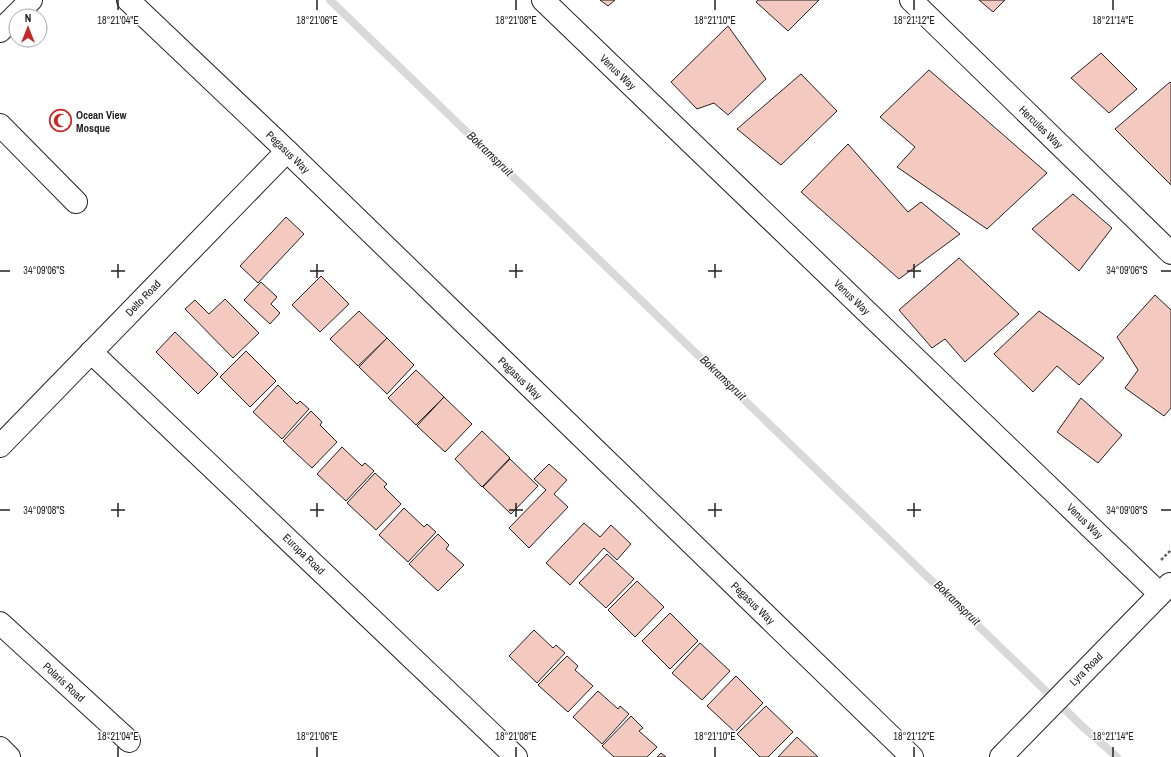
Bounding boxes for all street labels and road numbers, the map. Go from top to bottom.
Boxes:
street label: Venus Way [597,51,640,93]
street label: Hercules Way [1016,103,1066,152]
street label: Pegasus Way [263,128,313,177]
street label: Venus Way [831,276,874,318]
street label: Delto Road [122,277,164,319]
street label: Pegasus Way [495,354,545,403]
street label: Venus Way [1064,500,1107,542]
street label: Europa Road [280,531,328,577]
street label: Pegasus Way [728,579,778,628]
street label: Lyra Road [1066,649,1106,689]
street label: Polaris Road [40,659,88,705]

